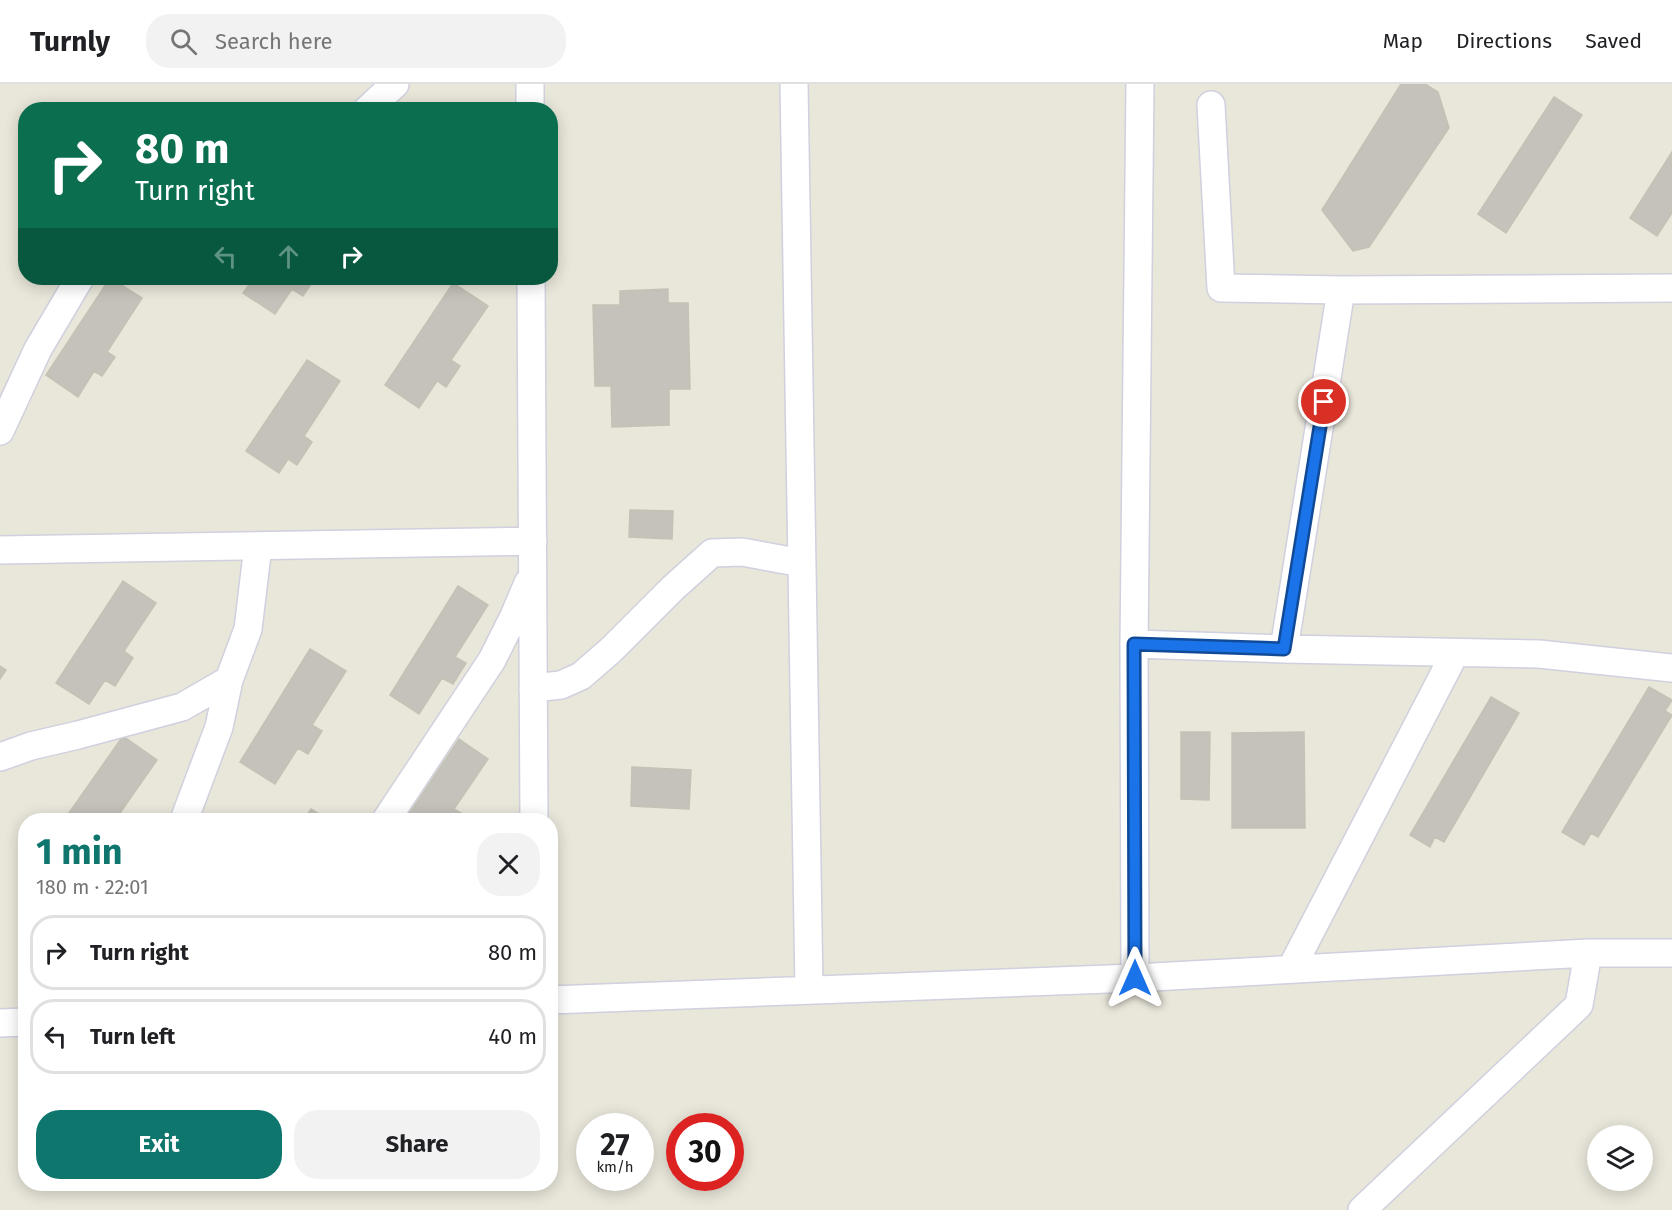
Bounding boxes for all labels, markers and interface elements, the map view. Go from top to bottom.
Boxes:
search box [146,14,566,68]
text: Turnly [30,25,110,58]
icon: search [167,25,200,58]
text: Search here [215,28,332,55]
text: Map [1383,28,1423,54]
text: Directions [1456,28,1552,54]
text: Saved [1585,28,1642,54]
text: 80 m [135,124,229,174]
icon: right [36,126,114,204]
text: Turn right [135,175,255,207]
icon: left [209,240,242,273]
icon: ahead [272,240,305,273]
icon: right [335,240,368,273]
pin [1298,376,1349,427]
icon: arrive [1307,385,1340,418]
text: 1 min [36,830,123,874]
button: close [477,833,540,896]
text: 180 m · 22:01 [36,875,149,899]
icon: right [39,936,72,969]
text: Turn right [90,939,189,966]
text: 80 m [488,939,537,966]
position arrow [1103,946,1167,1010]
icon: left [39,1020,72,1053]
text: Turn left [90,1023,175,1050]
text: 40 m [488,1023,537,1050]
button: Exit [36,1110,282,1179]
button: Share [294,1110,540,1179]
speed limit sign: 30 [666,1113,744,1191]
map controls [1587,1125,1653,1191]
button: layers [1587,1125,1653,1191]
text: 27 [600,1127,630,1163]
text: km/h [596,1158,634,1176]

